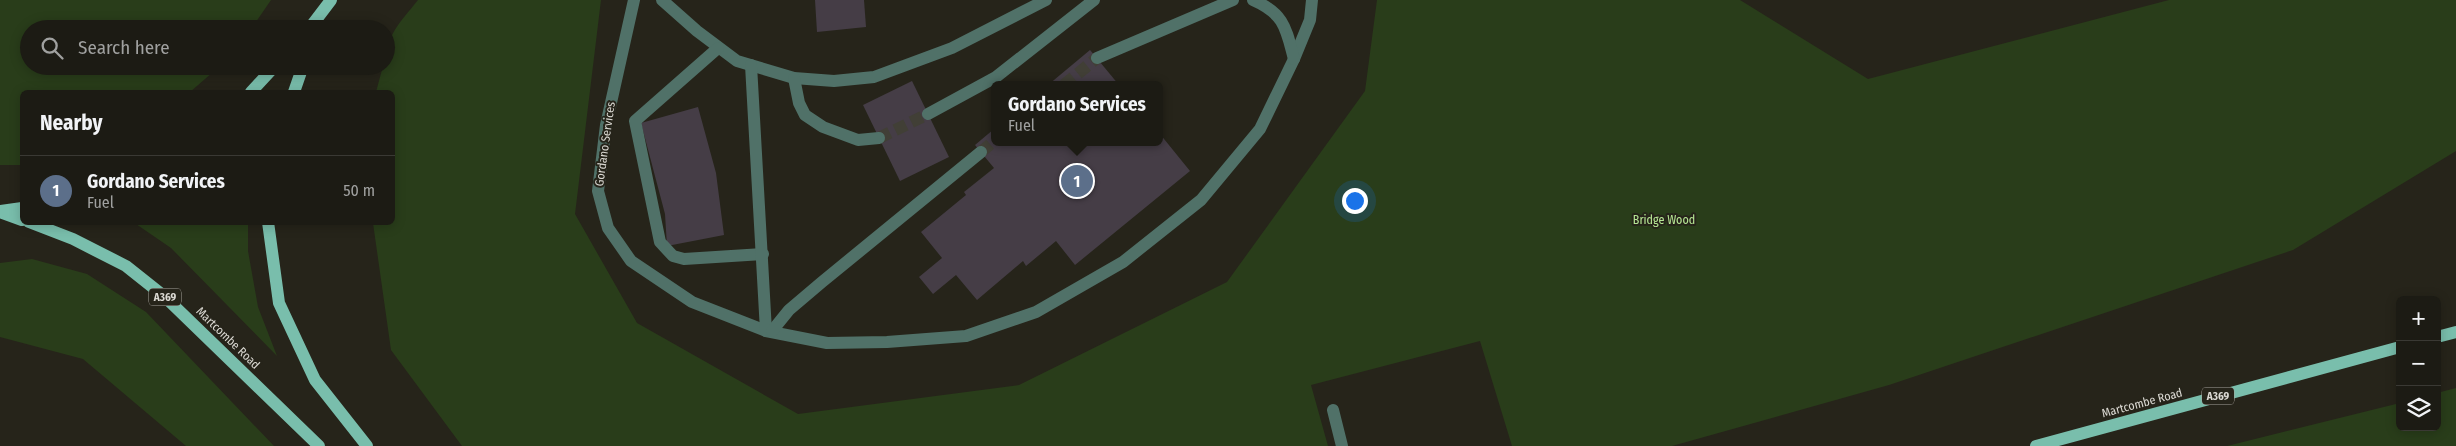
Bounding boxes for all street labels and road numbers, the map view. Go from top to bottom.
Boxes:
street label: Gordano Services [592,101,618,187]
road number: A369 [149,288,181,306]
street label: Martcombe Road [193,304,263,372]
street label: Martcombe Road [2100,386,2184,420]
road number: A369 [2202,388,2234,404]

